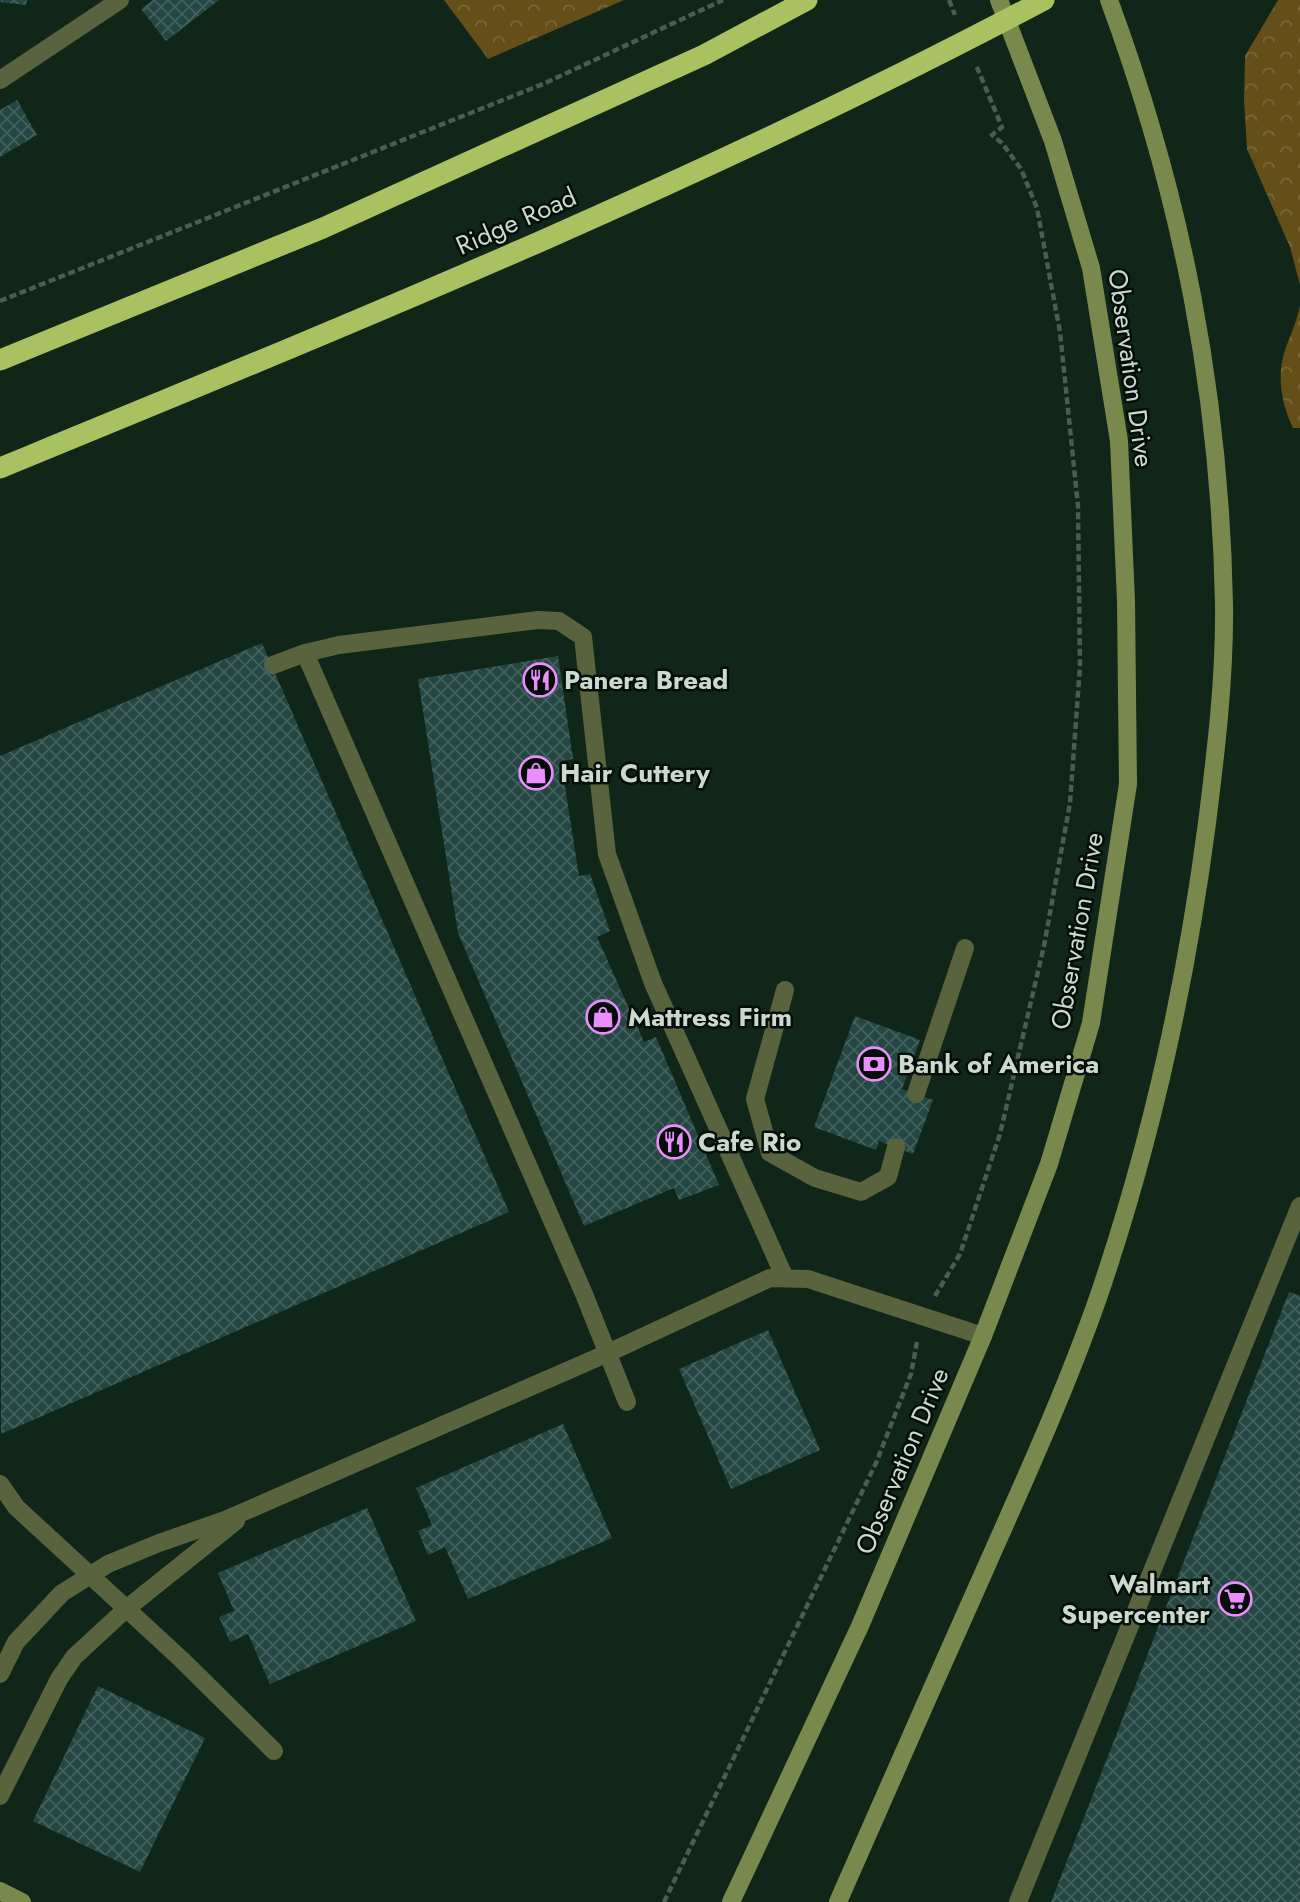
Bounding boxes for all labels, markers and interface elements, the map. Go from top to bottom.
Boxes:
street label: Ridge Road [450,178,582,264]
street label: Observation Drive [1098,267,1164,469]
restaurant icon: Panera Bread [521,661,559,699]
place label: Panera Bread [564,661,728,699]
shop icon: Hair Cuttery [517,754,555,792]
place label: Hair Cuttery [560,754,710,792]
street label: Observation Drive [1041,830,1113,1032]
shop icon: Mattress Firm [584,998,622,1036]
place label: Mattress Firm [628,998,792,1036]
bank icon: Bank of America [855,1045,893,1083]
place label: Bank of America [898,1045,1099,1083]
restaurant icon: Cafe Rio [655,1123,693,1161]
place label: Cafe Rio [698,1123,801,1161]
street label: Observation Drive [846,1362,958,1560]
place label: Walmart Supercenter [1061,1565,1211,1633]
supermarket icon: Walmart Supercenter [1216,1580,1254,1618]

